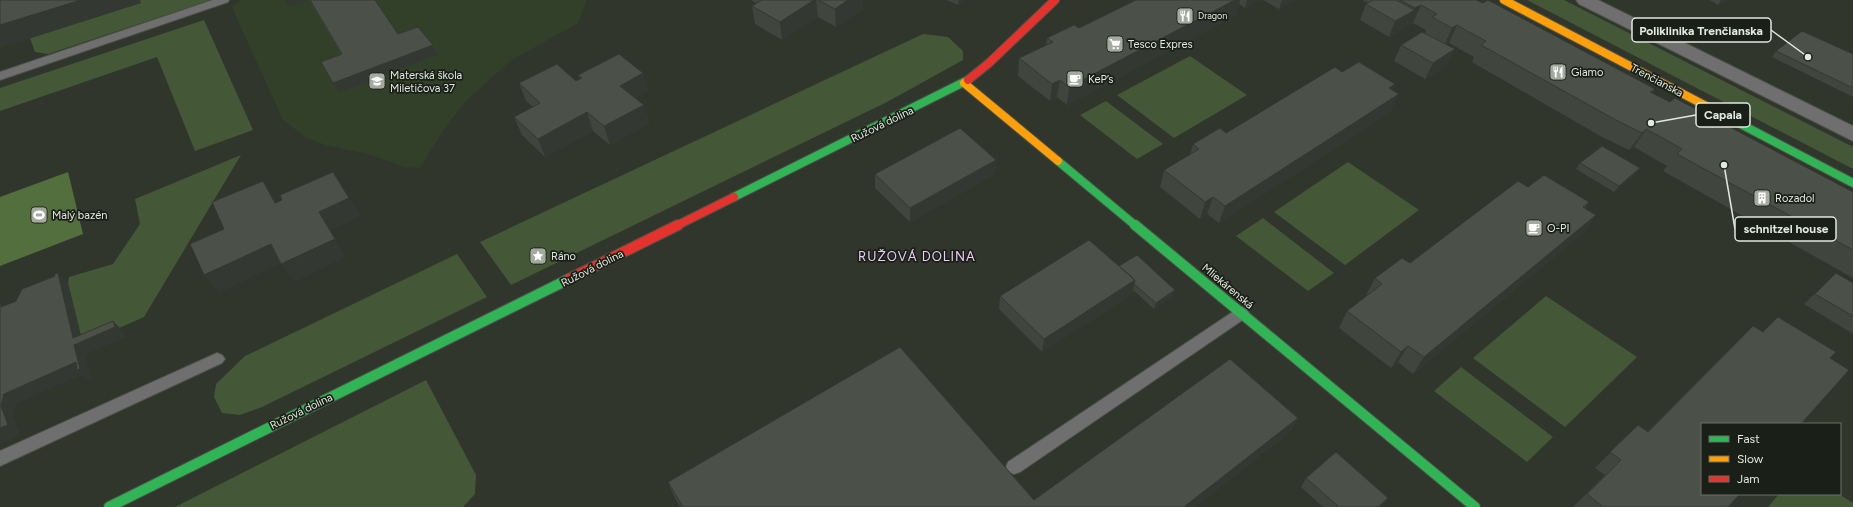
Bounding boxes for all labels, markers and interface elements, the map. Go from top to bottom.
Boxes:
restaurant icon: Dragon [1175,6,1195,26]
place label: Dragon [1198,10,1227,21]
callout: Poliklinika Trenčianska [1632,18,1771,42]
text: Poliklinika Trenčianska [1639,24,1763,38]
supermarket icon: Tesco Expres [1105,34,1125,54]
place label: Tesco Expres [1128,38,1193,51]
street label: Trenčianska [1628,61,1685,100]
restaurant icon: Giamo [1548,62,1568,82]
place label: Giamo [1571,66,1603,79]
place label: Materská škola Miletičova 37 [390,69,462,95]
cafe icon: KeP’s [1065,69,1085,89]
school or university icon: Materská škola Miletičova 37 [367,71,387,91]
place label: KeP’s [1088,73,1113,86]
callout: Capala [1696,103,1750,127]
street label: Ružová dolina [849,104,916,145]
text: Capala [1704,108,1742,122]
building icon: Rozadol [1752,188,1772,208]
place label: Rozadol [1775,192,1815,205]
sports icon: Malý bazén [29,205,49,225]
place label: Malý bazén [52,209,107,222]
callout: schnitzel house [1735,217,1836,241]
cafe icon: O-PI [1524,218,1544,238]
place label: O-PI [1547,222,1569,235]
text: schnitzel house [1744,222,1829,236]
place icon: Ráno [528,246,548,266]
street label: Ružová dolina [559,247,626,290]
district label: RUŽOVÁ DOLINA [858,249,976,264]
place label: Ráno [551,250,576,263]
street label: Mliekárenská [1199,261,1256,312]
street label: Ružová dolina [268,391,335,432]
legend [1701,423,1841,495]
text: Fast [1737,432,1760,446]
text: Slow [1737,452,1764,466]
text: Jam [1737,472,1760,486]

